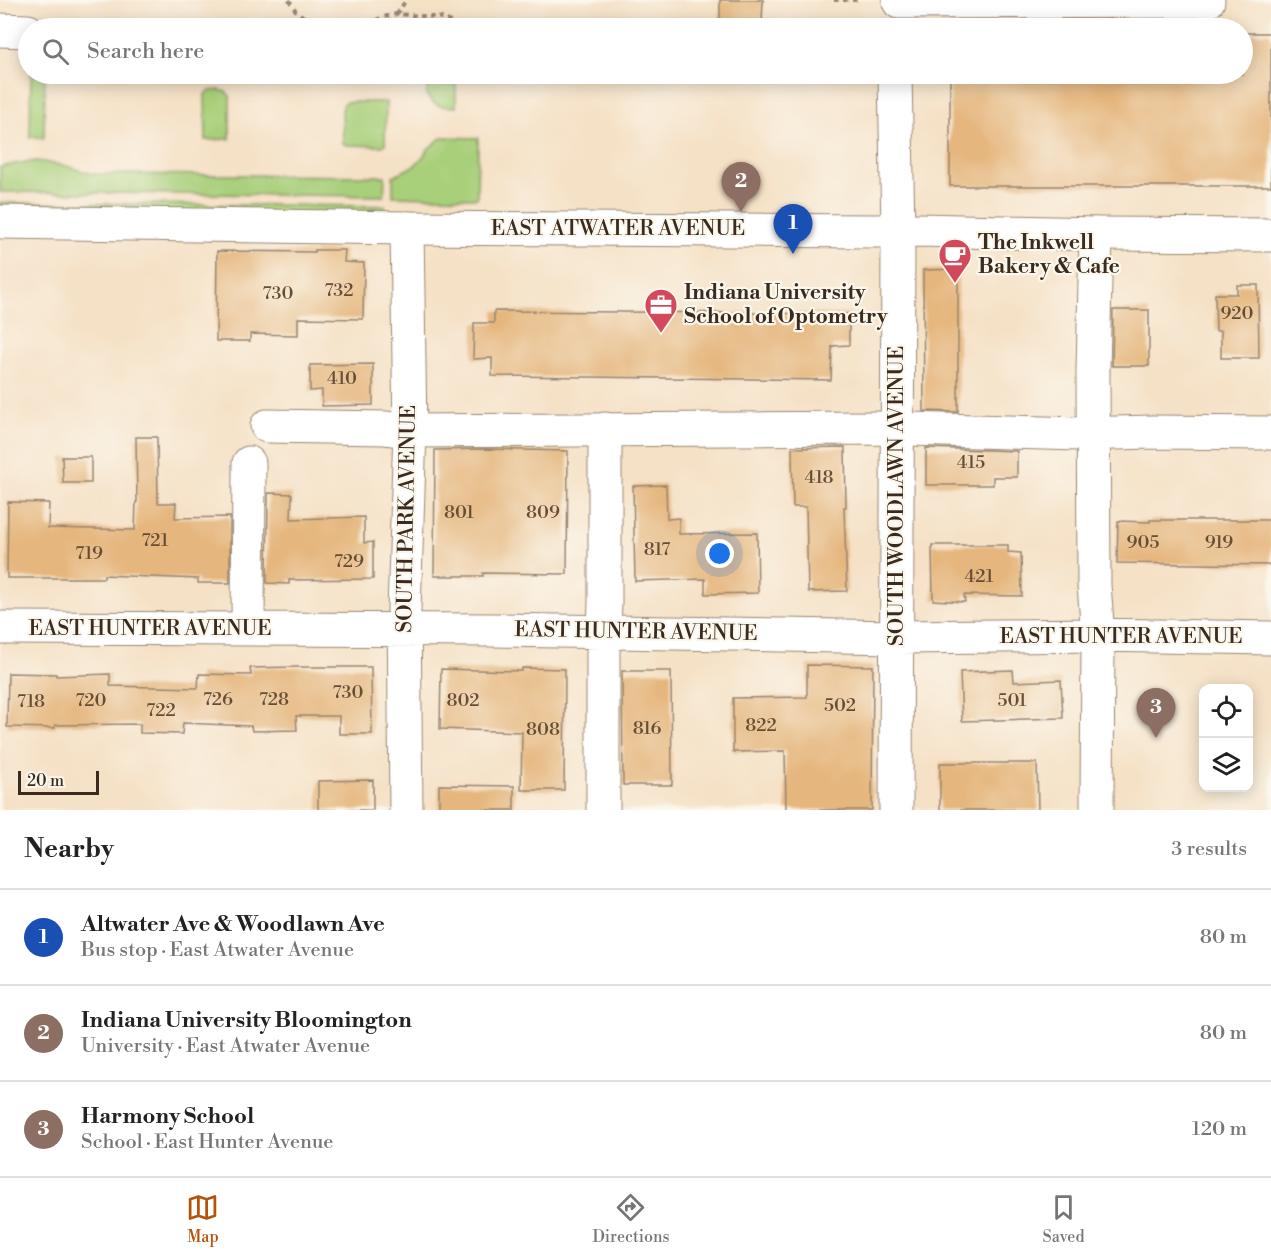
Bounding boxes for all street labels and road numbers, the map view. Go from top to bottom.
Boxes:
street label: EAST ATWATER AVENUE [491,216,745,242]
street label: SOUTH WOODLAWN AVENUE [884,346,910,646]
street label: SOUTH PARK AVENUE [392,405,422,633]
street label: EAST HUNTER AVENUE [28,616,272,642]
street label: EAST HUNTER AVENUE [514,617,758,647]
street label: EAST HUNTER AVENUE [999,624,1243,650]

